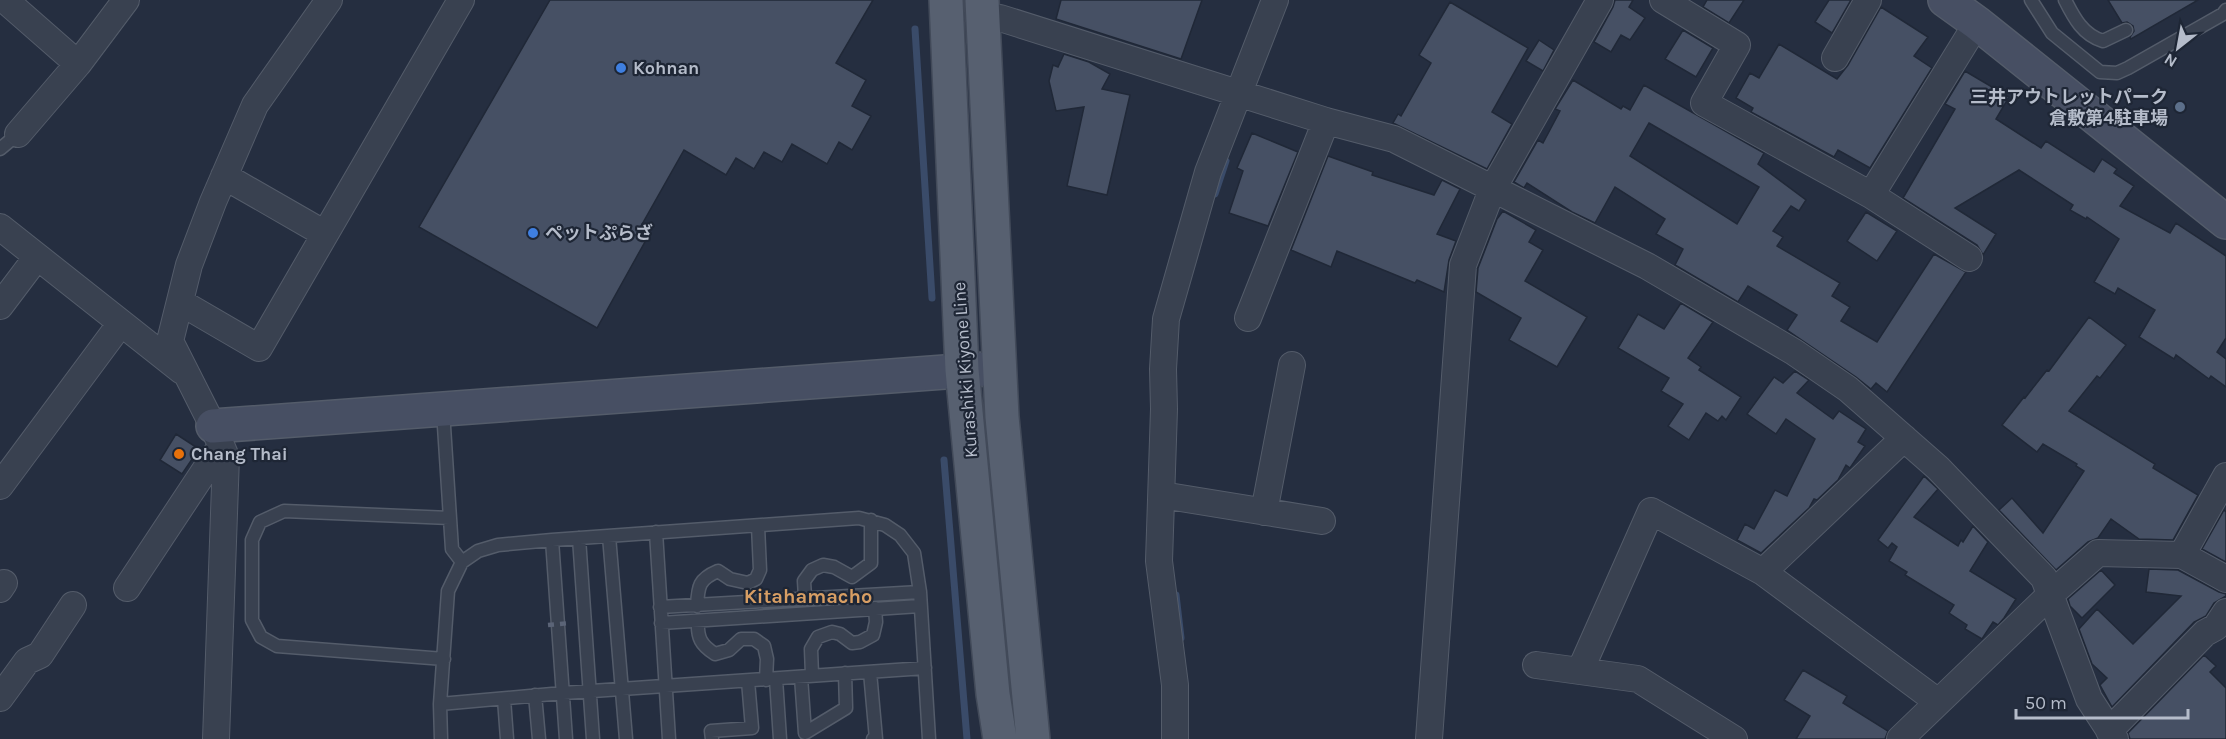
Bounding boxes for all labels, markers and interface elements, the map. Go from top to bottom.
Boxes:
north arrow [2148,18,2208,78]
text: N [2161,49,2180,72]
place label: Kohnan [633,57,699,79]
marker: Kohnan [614,61,628,75]
place label: 三井アウトレットパーク 倉敷第4駐車場 [1970,86,2168,129]
marker: 三井アウトレットパーク 倉敷第4駐車場 [2173,100,2187,114]
place label: ペットぷらざ [545,222,653,244]
marker: ペットぷらざ [526,226,540,240]
street label: Kurashiki Kiyone Line [948,281,982,459]
place label: Chang Thai [191,443,288,465]
marker: Chang Thai [172,447,186,461]
district label: Kitahamacho [744,585,872,608]
scale bar [2016,682,2188,720]
text: 50 m [2025,692,2067,714]

